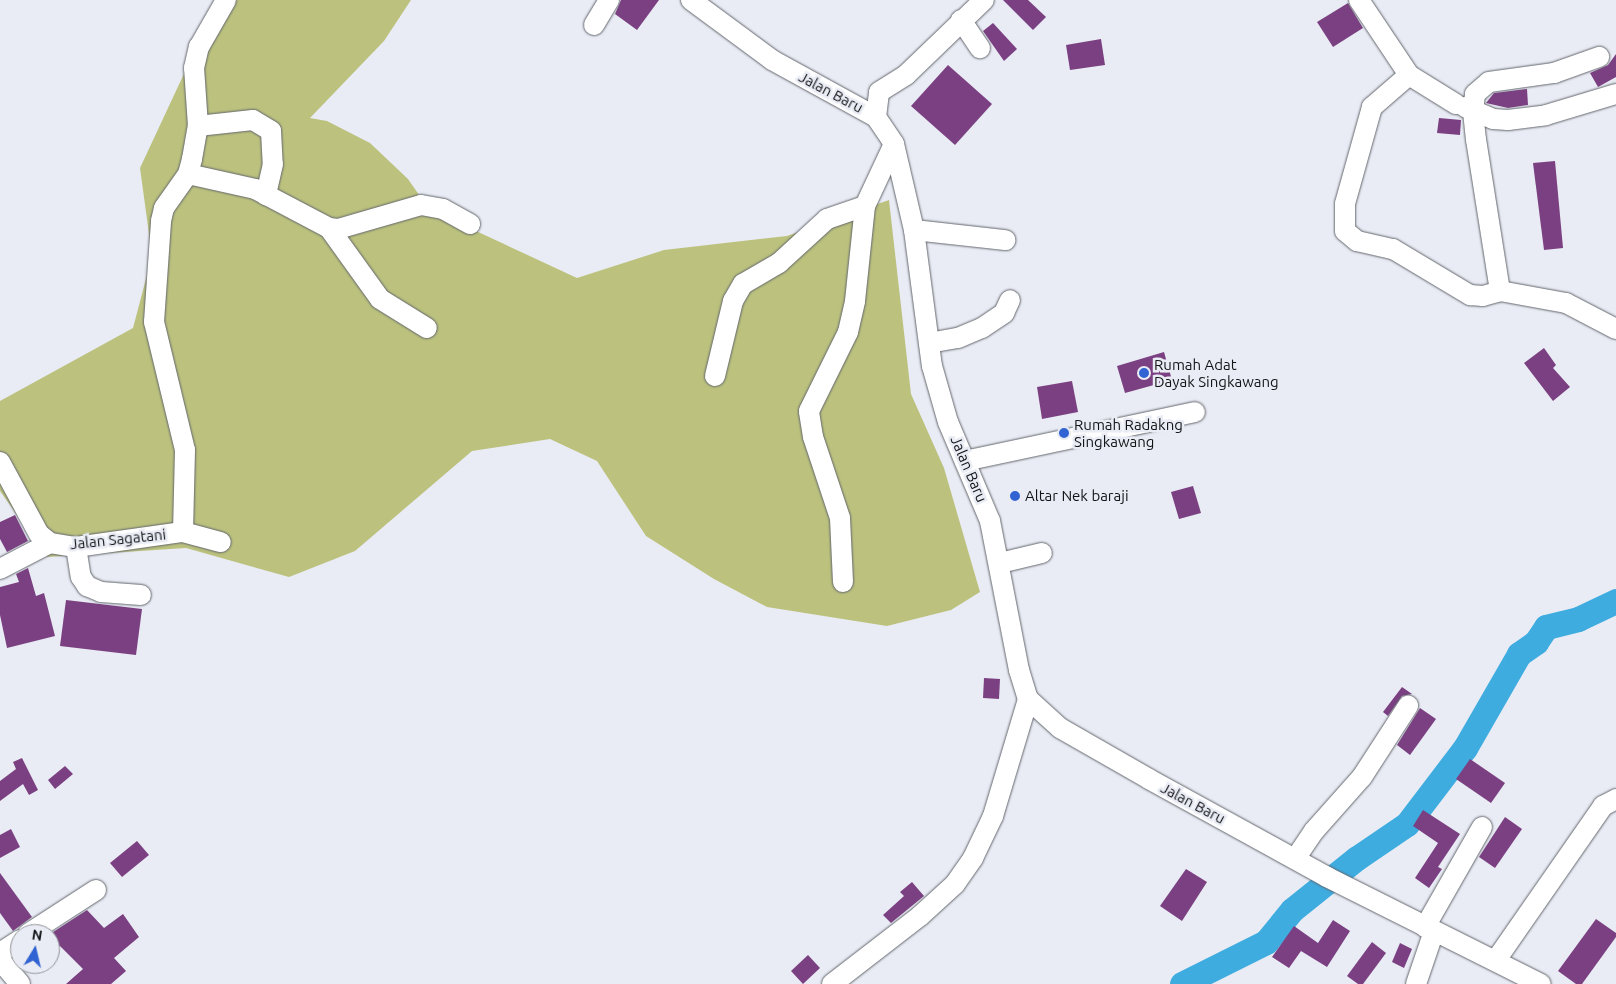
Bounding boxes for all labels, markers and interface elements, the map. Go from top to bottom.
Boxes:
street label: Jalan Baru [796,68,866,116]
place label: Rumah Adat Dayak Singkawang [1154,355,1279,390]
marker: Rumah Adat Dayak Singkawang [1138,367,1150,379]
place label: Rumah Radakng Singkawang [1074,415,1183,450]
marker: Rumah Radakng Singkawang [1058,427,1070,439]
street label: Jalan Baru [947,433,991,505]
place label: Altar Nek baraji [1025,487,1129,505]
marker: Altar Nek baraji [1009,490,1021,502]
street label: Jalan Sagatani [69,525,167,553]
street label: Jalan Baru [1158,779,1228,827]
north arrow [10,924,60,974]
text: N [31,926,44,944]

